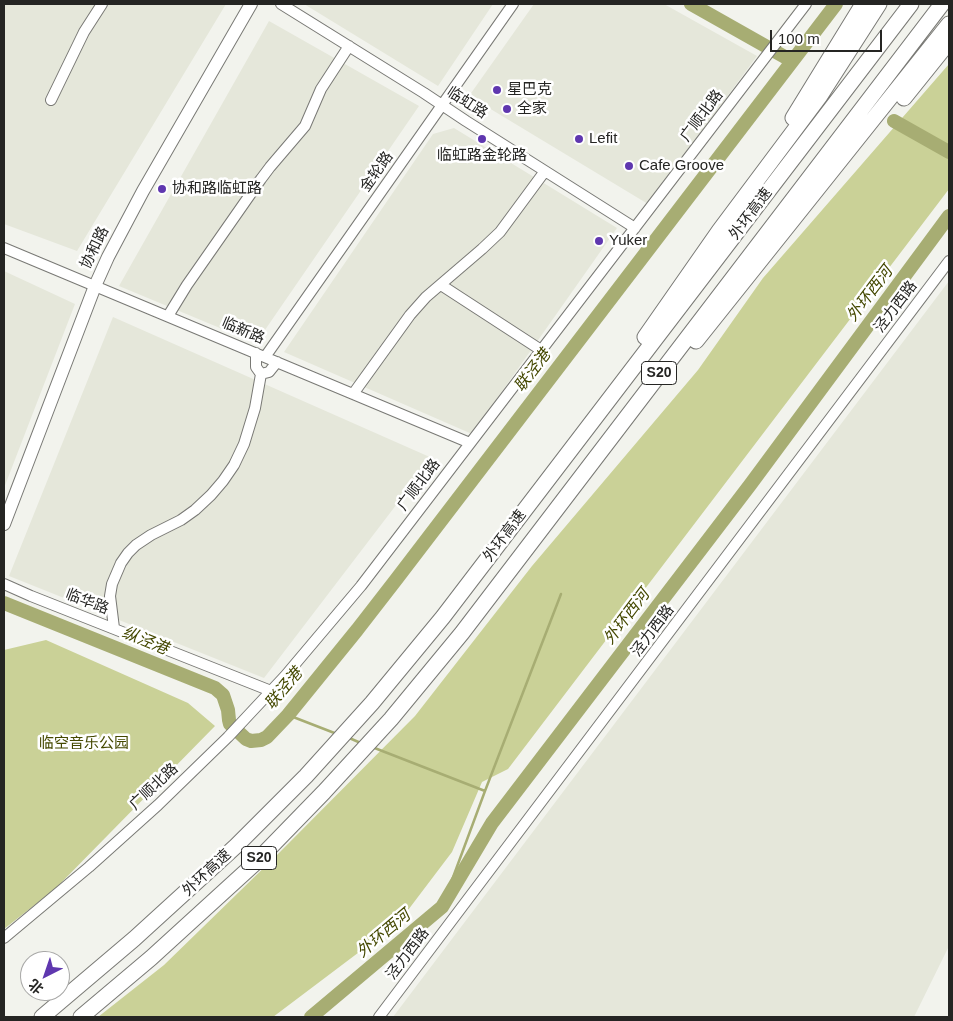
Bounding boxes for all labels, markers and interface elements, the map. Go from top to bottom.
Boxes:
scale bar [773,20,886,52]
text: 100 m [778,30,820,47]
place label: 星巴克 [507,81,552,99]
street label: 临虹路 [443,83,491,123]
marker: 星巴克 [491,84,503,96]
street label: 广顺北路 [677,87,727,145]
place label: 全家 [517,100,547,118]
marker: 全家 [501,103,513,115]
place label: Lefit [589,130,617,148]
marker: 临虹路金轮路 [476,133,488,145]
marker: Lefit [573,133,585,145]
place label: 临虹路金轮路 [437,147,527,165]
street label: 金轮路 [357,148,397,196]
place label: Cafe Groove [639,157,724,175]
marker: Cafe Groove [623,160,635,172]
place label: 协和路临虹路 [172,180,262,198]
marker: 协和路临虹路 [156,183,168,195]
street label: 外环高速 [726,185,776,243]
street label: 协和路 [77,224,113,272]
place label: Yuker [609,232,647,250]
marker: Yuker [593,235,605,247]
water label: 外环西河 [843,263,897,325]
street label: 泾力西路 [871,278,921,336]
street label: 临新路 [219,314,267,348]
water label: 联泾港 [511,346,555,396]
road number: S20 [642,362,676,384]
street label: 广顺北路 [394,456,444,514]
street label: 外环高速 [480,507,530,565]
street label: 临华路 [63,586,111,618]
water label: 外环西河 [600,586,654,648]
street label: 泾力西路 [628,602,678,660]
water label: 纵泾港 [119,623,171,659]
water label: 联泾港 [261,664,307,714]
park label: 临空音乐公园 [39,735,129,753]
street label: 广顺北路 [126,760,182,814]
street label: 外环高速 [179,846,235,900]
road number: S20 [242,846,276,870]
water label: 外环西河 [353,906,415,962]
street label: 泾力西路 [383,925,433,983]
north arrow [20,951,70,1001]
text: 北 [25,976,46,997]

